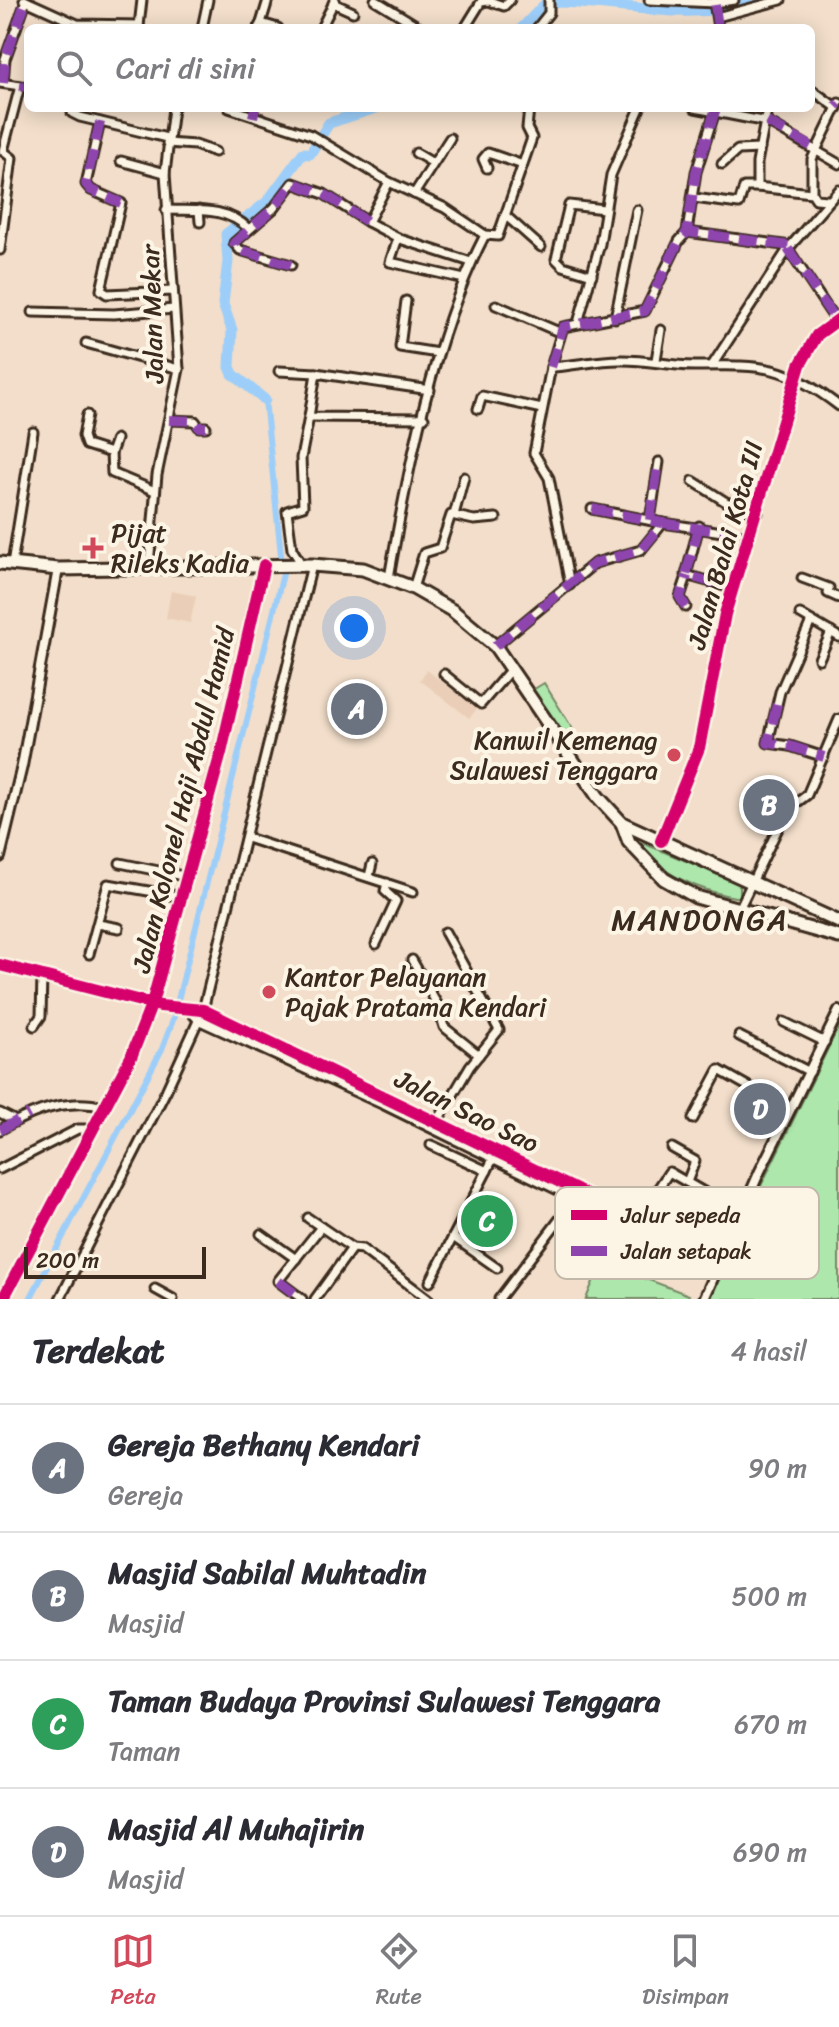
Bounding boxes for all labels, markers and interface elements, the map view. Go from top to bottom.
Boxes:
search box [24,24,815,112]
text: Cari di sini [116,41,255,95]
icon: search [52,46,96,90]
street label: Jalan Mekar [127,243,177,385]
street label: Jalan Balai Kota III [673,435,777,656]
place label: Pijat Rileks Kadia [111,510,250,586]
marker: Pijat Rileks Kadia [82,537,104,559]
your location [334,608,374,648]
street label: Jalan Kolonel Haji Abdul Hamid [118,620,249,978]
pin: A [331,679,383,739]
place label: Kanwil Kemenag Sulawesi Tenggara [450,717,658,793]
marker: Kanwil Kemenag Sulawesi Tenggara [665,746,683,764]
pin: B [743,775,795,835]
district label: MANDONGA [611,893,789,947]
place label: Kantor Pelayanan Pajak Pratama Kendari [285,954,547,1030]
marker: Kantor Pelayanan Pajak Pratama Kendari [260,983,278,1001]
street label: Jalan Sao Sao [386,1056,547,1166]
pin: D [734,1079,786,1139]
legend [555,1187,819,1279]
pin: C [461,1191,513,1251]
text: Jalur sepeda [620,1196,741,1235]
text: Jalan setapak [620,1232,752,1271]
text: 200 m [36,1241,99,1280]
scale bar [24,1243,206,1279]
text: Terdekat [32,1321,165,1381]
text: 4 hasil [731,1328,807,1374]
text: Gereja Bethany Kendari [108,1418,419,1472]
text: A [49,1445,67,1491]
text: 90 m [748,1445,807,1491]
text: Gereja [108,1472,183,1518]
text: Masjid Sabilal Muhtadin [108,1546,426,1600]
text: B [50,1573,66,1619]
text: 500 m [732,1573,807,1619]
text: Masjid [108,1600,184,1646]
text: Taman Budaya Provinsi Sulawesi Tenggara [108,1674,660,1728]
text: C [50,1701,66,1747]
text: 670 m [734,1701,807,1747]
text: Taman [108,1728,180,1774]
text: Masjid Al Muhajirin [108,1802,364,1856]
text: D [50,1829,66,1875]
text: 690 m [733,1829,807,1875]
text: Masjid [108,1856,184,1902]
tab: Peta [110,1929,155,2016]
tab: Rute [376,1929,422,2016]
tab: Disimpan [642,1929,729,2016]

